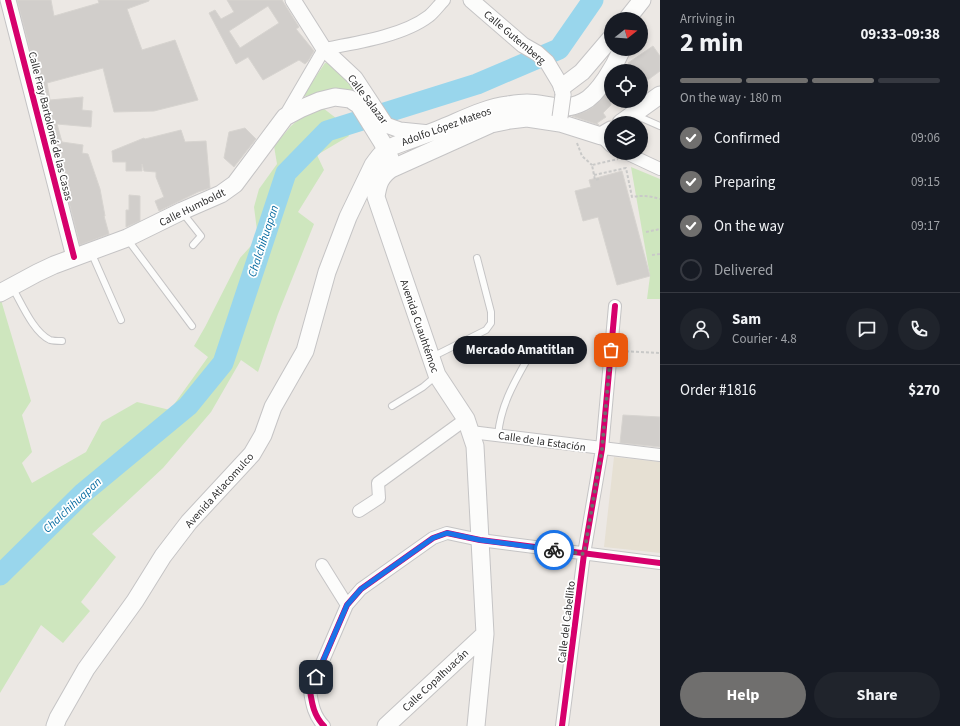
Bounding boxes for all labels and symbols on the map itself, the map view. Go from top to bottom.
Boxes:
street label: Calle Gutemberg [480,7,549,68]
north arrow [604,12,648,56]
street label: Calle Fray Bartolomé de las Casas [25,50,76,203]
street label: Calle Salazar [344,71,391,127]
street label: Adolfo López Mateos [399,103,494,150]
street label: Calle Humboldt [157,185,228,230]
water label: Chalchihuapan [244,203,283,279]
street label: Avenida Cuauhtémoc [397,277,443,375]
pin [594,333,628,367]
callout: Mercado Amatitlan [453,336,587,364]
street label: Calle de la Estación [497,428,587,455]
street label: Avenida Atlacomulco [182,450,257,531]
water label: Chalchihuapan [39,474,105,537]
courier [534,530,574,570]
street label: Calle del Cabellito [554,580,579,664]
street label: Calle Copalhuacán [399,646,472,715]
pin [299,660,333,694]

